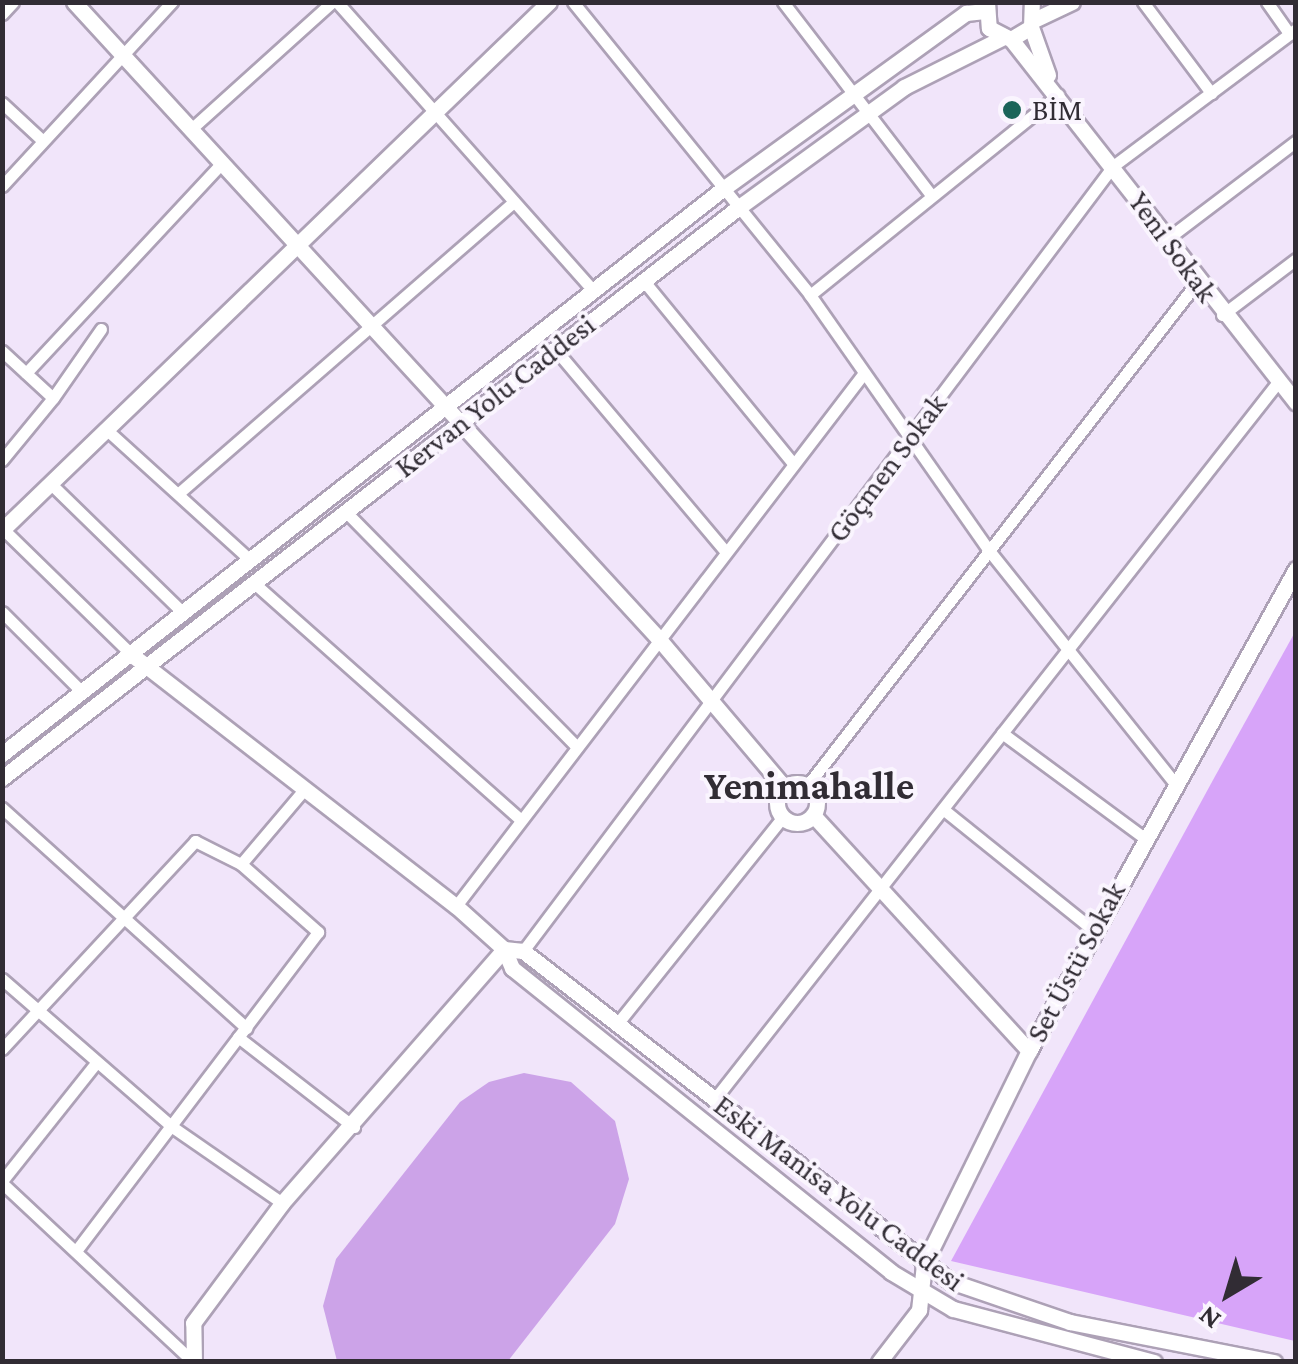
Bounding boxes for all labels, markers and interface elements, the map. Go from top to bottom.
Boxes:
place label: BİM [1032,92,1082,128]
marker: BİM [1001,99,1023,121]
street label: Yeni Sokak [1121,185,1225,309]
street label: Kervan Yolu Caddesi [388,307,602,485]
street label: Göçmen Sokak [819,387,955,549]
district label: Yenimahalle [704,762,914,810]
street label: Set Üstü Sokak [1019,876,1133,1048]
street label: Eski Manisa Yolu Caddesi [707,1087,971,1299]
north arrow [1178,1244,1278,1344]
text: N [1192,1300,1226,1336]

